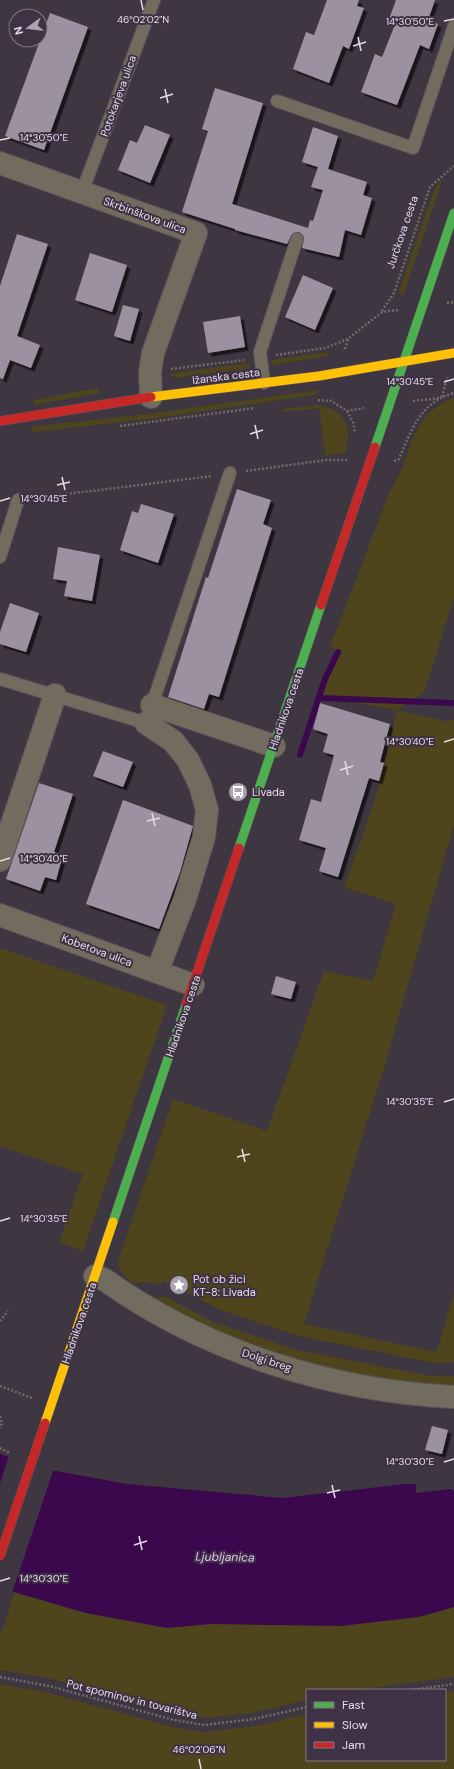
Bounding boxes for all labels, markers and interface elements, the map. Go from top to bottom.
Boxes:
north arrow [8,8,48,48]
text: 46°02'02"N [117,13,169,26]
text: 14°30'50"E [386,15,434,28]
text: N [11,25,26,36]
street label: Potokarjeva ulica [97,53,139,139]
text: 14°30'50"E [20,131,68,144]
street label: Skrbinškova ulica [102,194,188,236]
street label: Jurčkova cesta [383,194,421,270]
street label: Ižanska cesta [191,365,261,387]
text: 14°30'45"E [387,375,434,388]
text: 14°30'45"E [21,492,68,505]
street label: Hladnikova cesta [265,666,307,752]
text: 14°30'40"E [386,735,434,748]
bus stop icon: Livada [227,781,249,803]
place label: Livada [252,785,285,799]
text: 14°30'40"E [20,852,68,865]
street label: Kobetova ulica [60,931,134,969]
street label: Hladnikova cesta [162,973,204,1059]
text: 14°30'35"E [386,1095,434,1108]
text: 14°30'35"E [20,1212,68,1225]
place label: Pot ob žici KT-8: Livada [193,1272,256,1299]
place icon: Pot ob žici KT-8: Livada [168,1274,190,1296]
street label: Hladnikova cesta [58,1280,100,1366]
street label: Dolgi breg [240,1345,294,1375]
text: 14°30'30"E [386,1455,434,1468]
water label: Ljubljanica [195,1548,255,1566]
text: 14°30'30"E [20,1572,68,1585]
street label: Pot spominov in tovarištva [65,1676,199,1722]
legend [306,1689,446,1761]
text: Fast [342,1697,365,1713]
text: Slow [342,1717,368,1733]
text: Jam [342,1737,365,1753]
text: 46°02'06"N [173,1743,225,1756]

